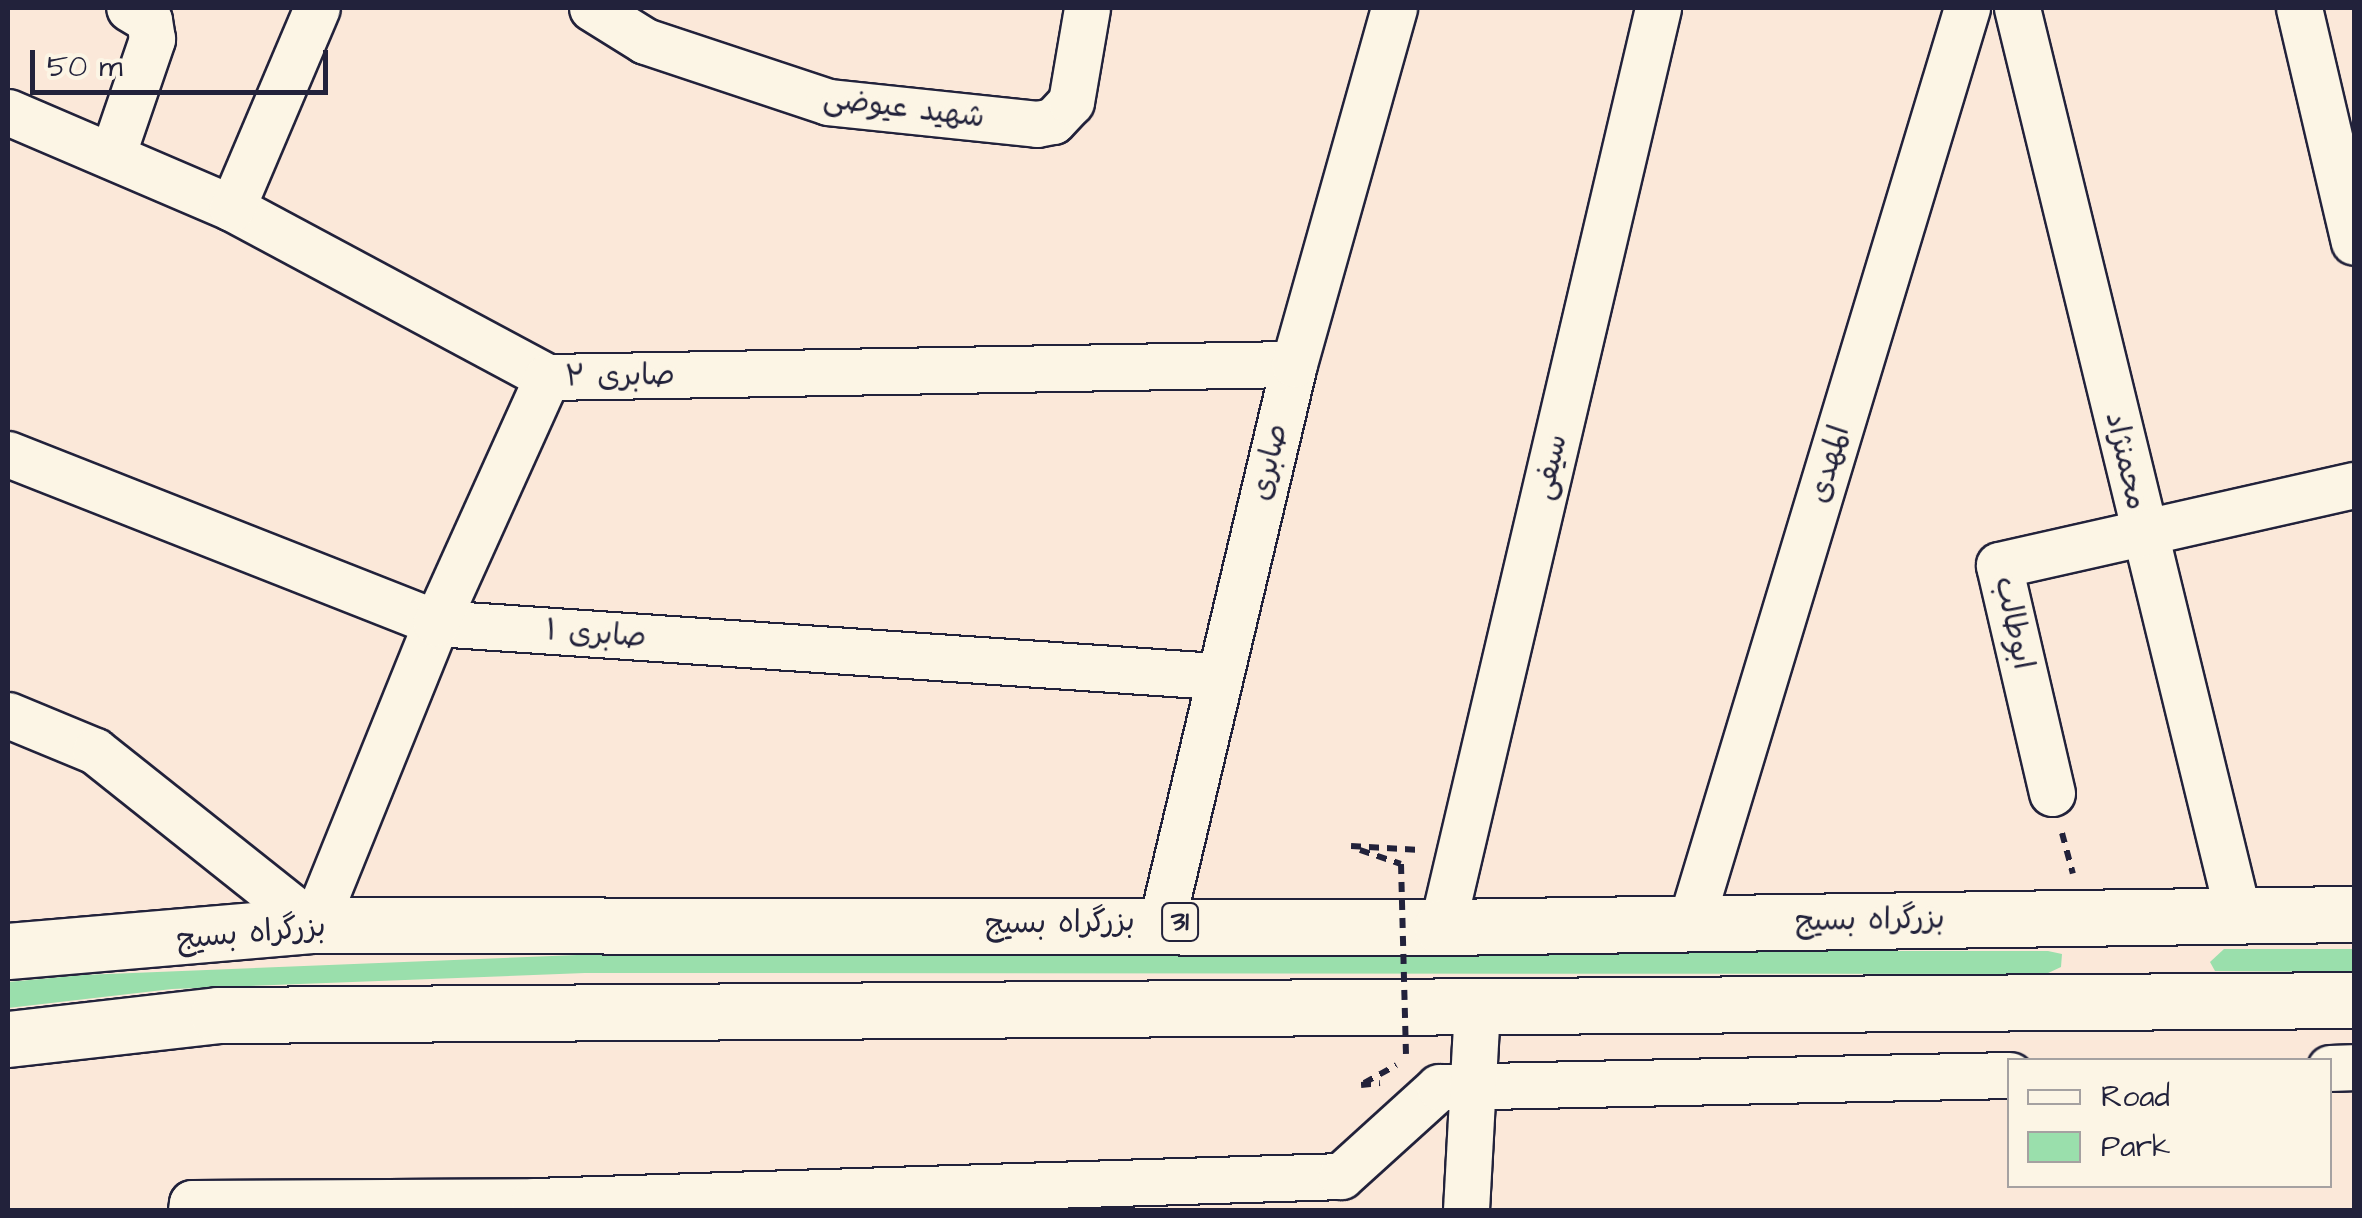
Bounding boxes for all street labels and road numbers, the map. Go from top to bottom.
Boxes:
street label: شهید عیوضی [821,80,987,136]
street label: صابری ۲ [565,357,675,395]
street label: محمنژاد [2097,409,2155,513]
street label: صابری [1242,420,1296,504]
street label: المهدی [1800,421,1858,507]
street label: سیفی [1525,431,1575,503]
street label: ابوطالب [1987,573,2041,673]
street label: صابری ۱ [545,613,647,655]
road number: 31 [1160,899,1200,945]
street label: بزرگراه بسیج [1795,901,1945,939]
street label: بزرگراه بسیج [985,904,1135,942]
street label: بزرگراه بسیج [175,909,327,957]

